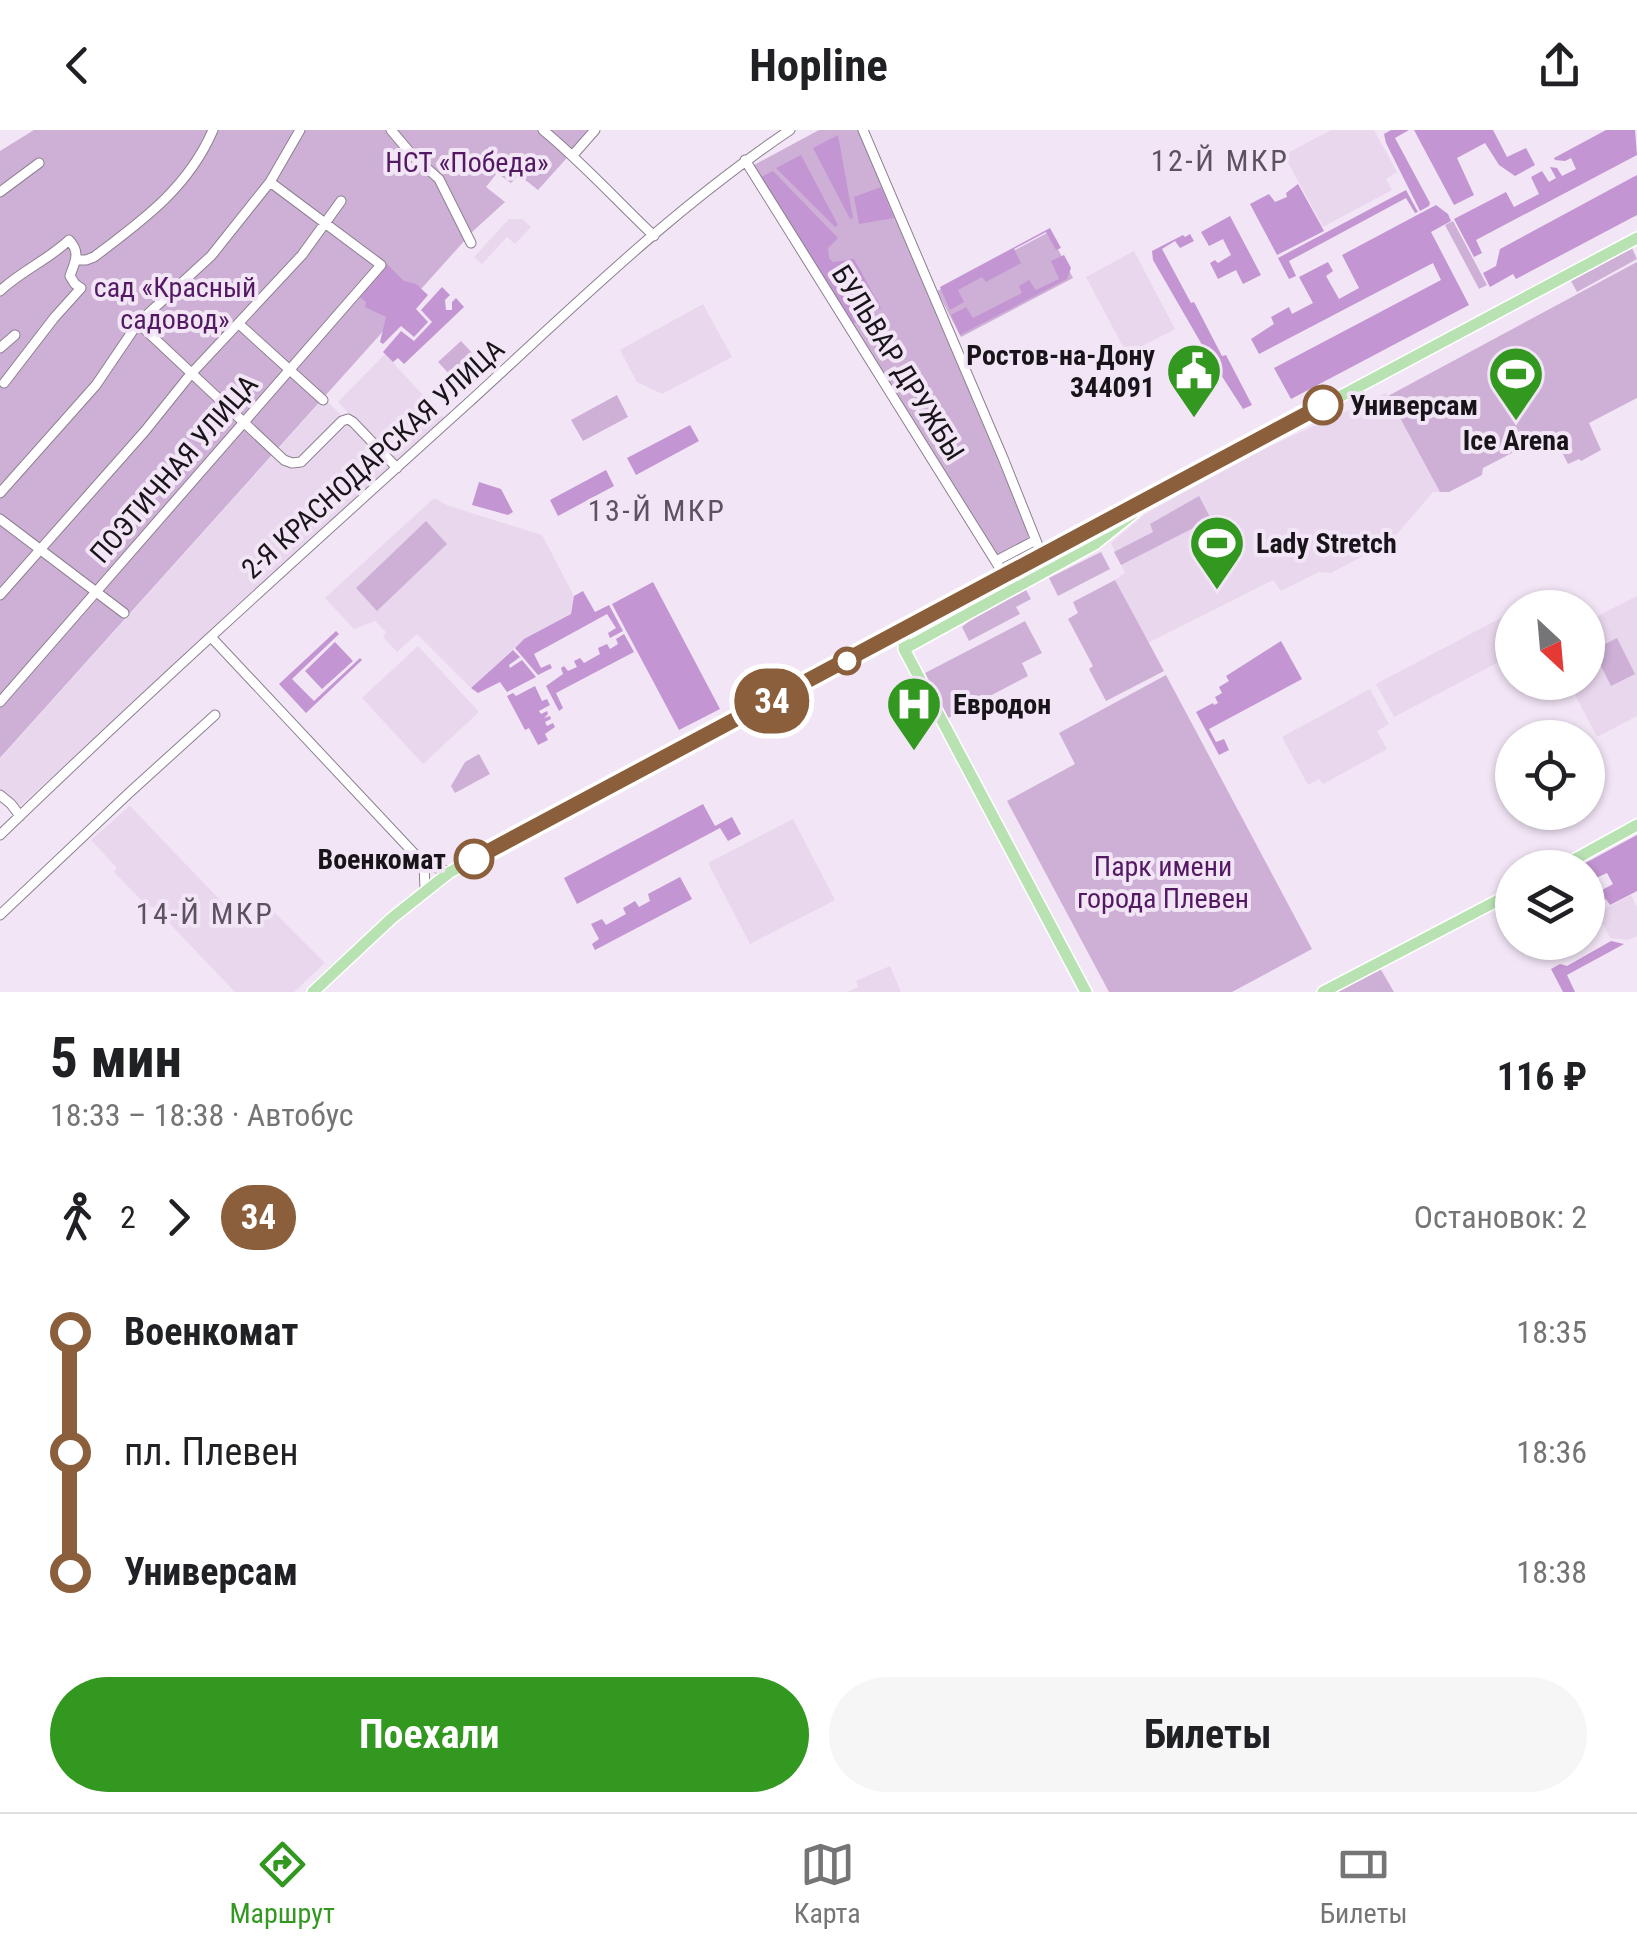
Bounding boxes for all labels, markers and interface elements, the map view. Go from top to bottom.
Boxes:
icon: back [50,38,105,93]
icon: share [1532,38,1587,93]
text: Hopline [749,39,888,92]
district label: 12-Й МКР [1151,143,1289,178]
park label: НСТ «Победа» [385,146,549,179]
street label: БУЛЬВАР ДРУЖБЫ [825,259,971,467]
park label: сад «Красный садовод» [94,271,256,336]
street label: 2-Я КРАСНОДАРСКАЯ УЛИЦА [235,332,511,586]
place label: Ростов-на-Дону 344091 [966,339,1156,404]
public building icon: Ростов-на-Дону 344091 [1164,341,1224,420]
sports icon: Ice Arena [1486,344,1546,423]
street label: ПОЭТИЧНАЯ УЛИЦА [83,368,265,570]
marker: Универсам [1304,386,1342,424]
place label: Универсам [1350,389,1478,422]
place label: Ice Arena [1463,424,1569,457]
district label: 13-Й МКР [588,493,726,528]
sports icon: Lady Stretch [1187,513,1247,592]
place label: Lady Stretch [1256,527,1397,560]
north arrow [1495,590,1605,700]
map controls [1495,590,1605,960]
unlabelled marker [834,648,860,674]
line badge: 34 [727,668,817,734]
hospital icon: Евродон [884,674,944,753]
text: 34 [754,681,790,722]
place label: Евродон [953,688,1051,721]
button: locate [1495,720,1605,830]
marker: Военкомат [455,840,493,878]
place label: Военкомат [317,843,446,876]
park label: Парк имени города Плевен [1077,850,1249,915]
button: layers [1495,850,1605,960]
district label: 14-Й МКР [136,896,274,931]
text: 5 мин [50,1026,182,1090]
text: 116 ₽ [1497,1055,1587,1099]
text: 18:33 – 18:38 · Автобус [50,1096,354,1134]
icon: walk [50,1190,105,1245]
icon: forward [151,1190,206,1245]
text: 34 [241,1197,276,1238]
text: 2 [120,1198,136,1236]
text: Остановок: 2 [1414,1198,1587,1236]
text: Военкомат [124,1310,298,1354]
text: 18:35 [1516,1313,1587,1351]
text: пл. Плевен [124,1430,299,1474]
text: 18:36 [1516,1433,1587,1471]
text: Универсам [124,1550,298,1594]
text: 18:38 [1516,1553,1587,1591]
button: Поехали [50,1677,809,1792]
button: Билеты [829,1677,1587,1792]
tab: Маршрут [229,1837,335,1930]
tab: Карта [794,1837,861,1930]
tab: Билеты [1320,1837,1408,1930]

